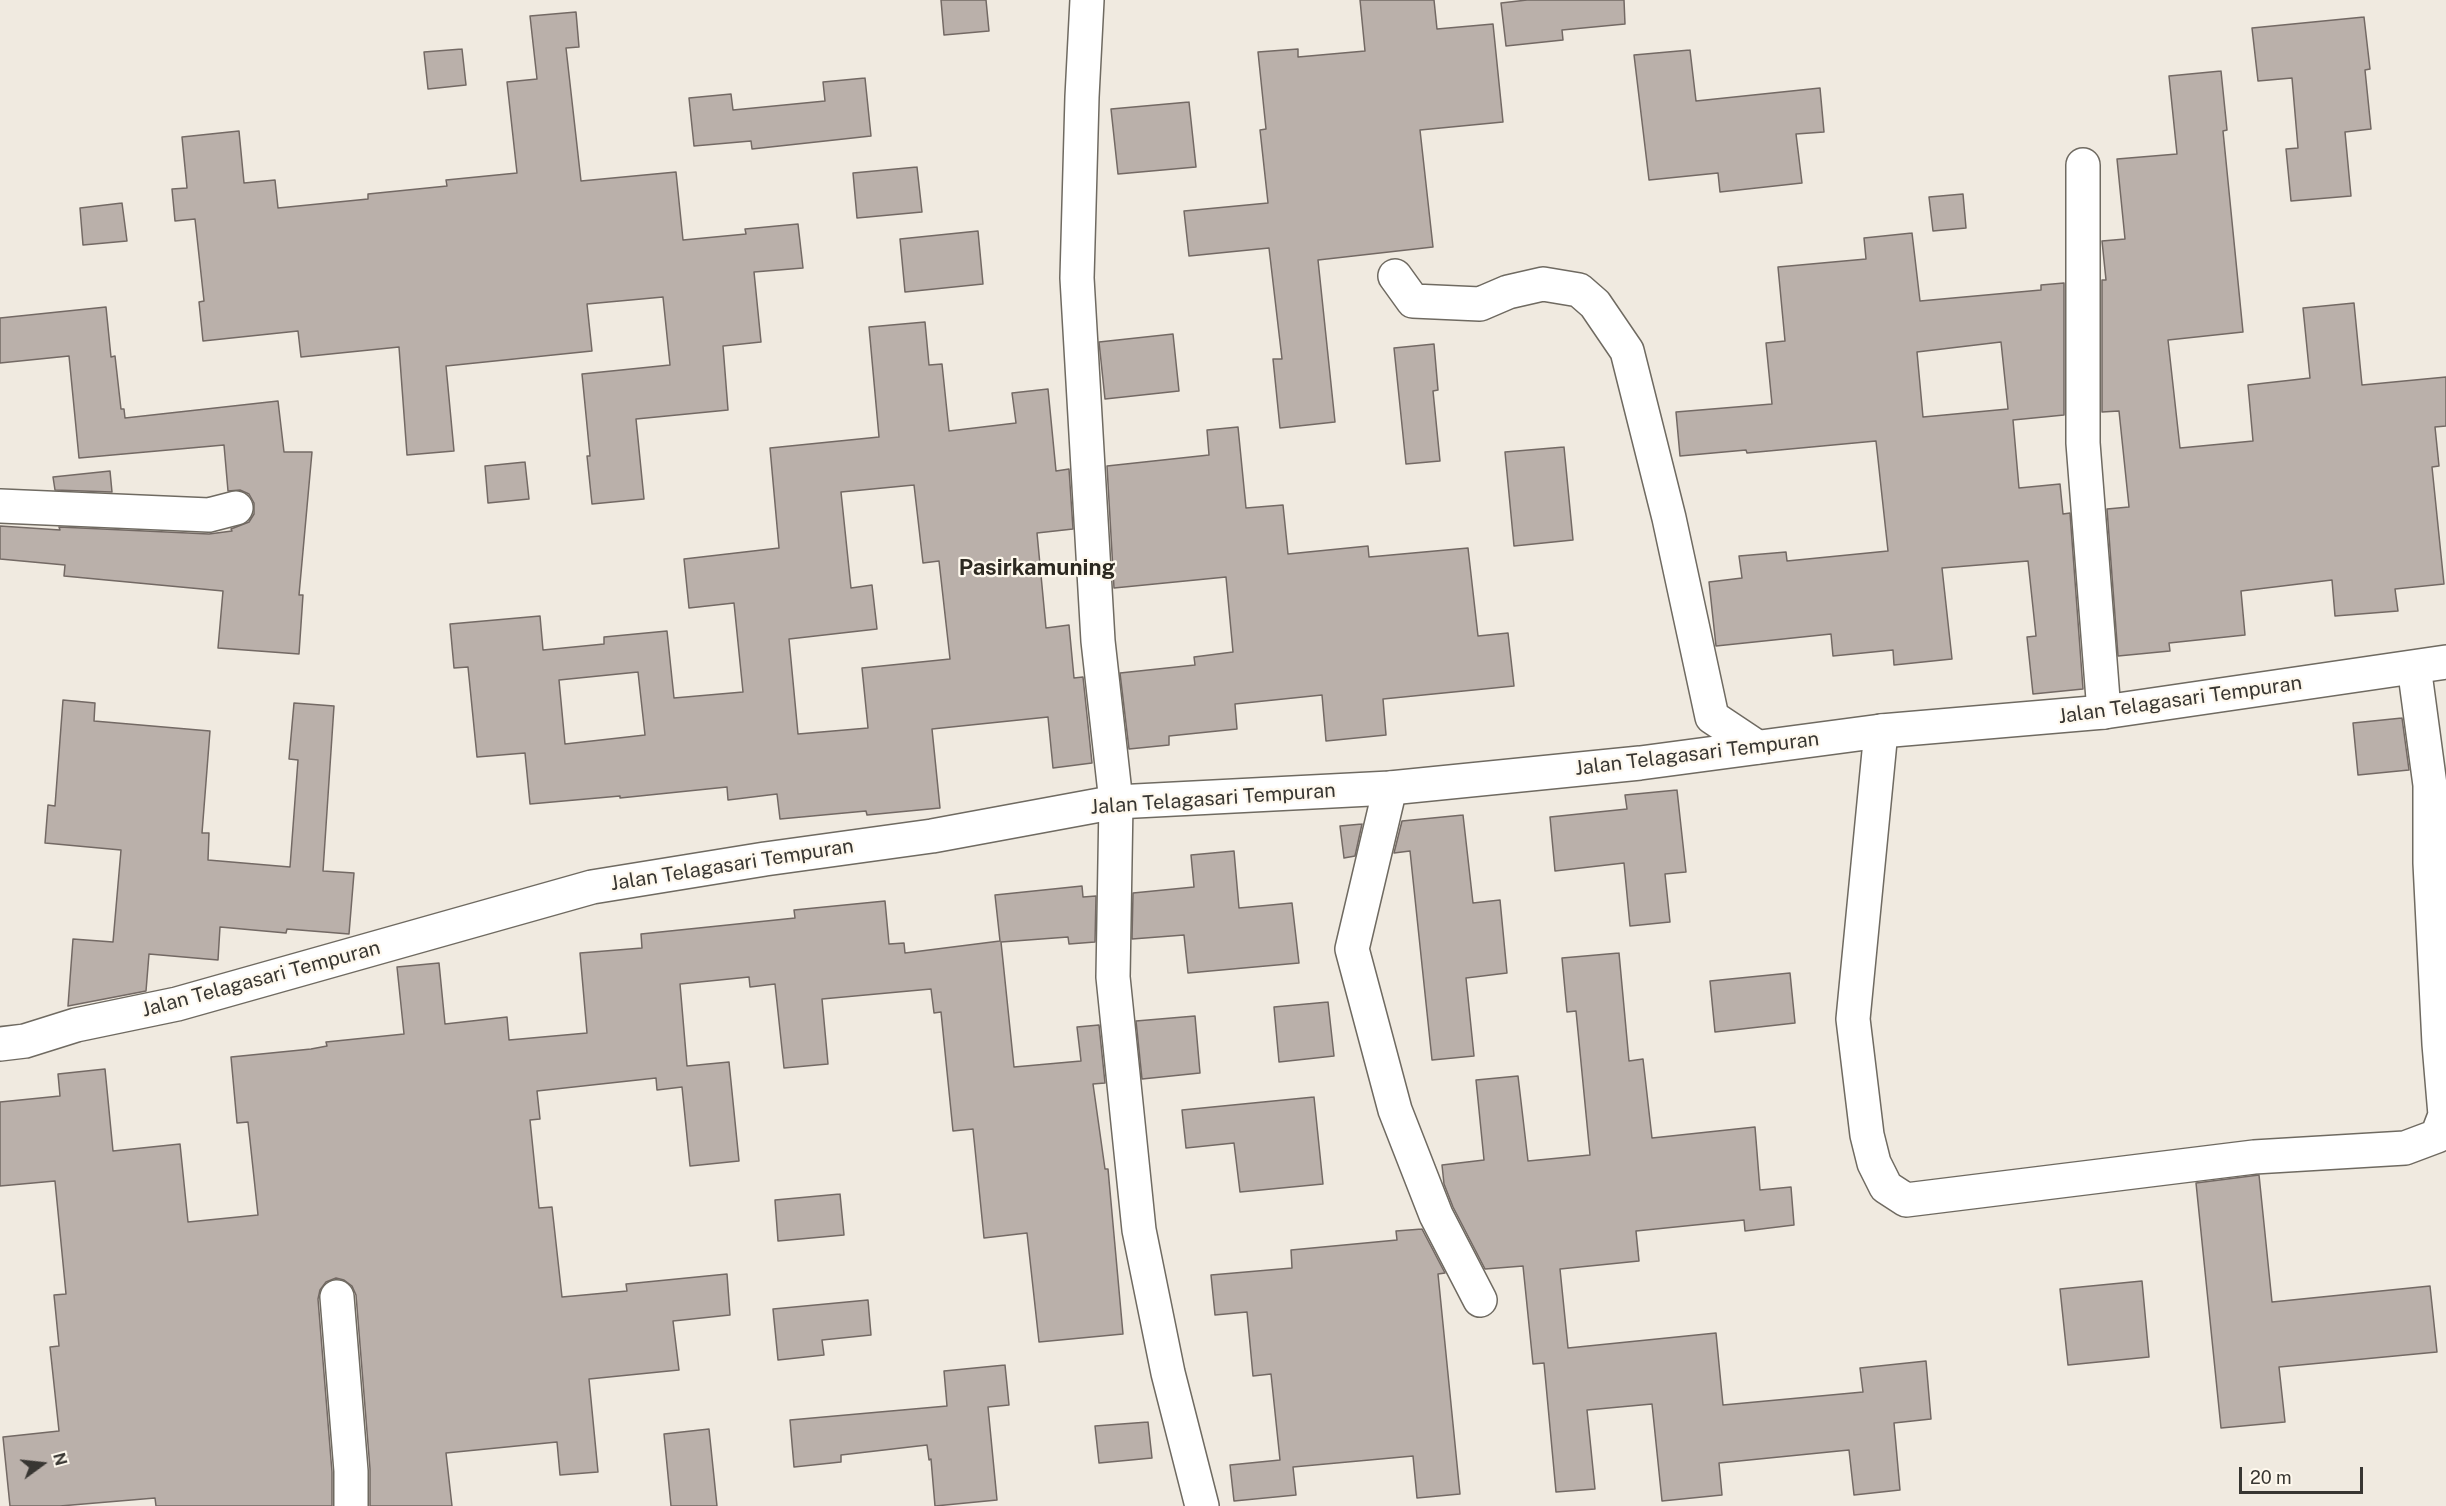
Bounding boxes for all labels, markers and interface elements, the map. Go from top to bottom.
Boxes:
district label: Pasirkamuning [959,555,1115,581]
street label: Jalan Telagasari Tempuran [2057,671,2303,729]
street label: Jalan Telagasari Tempuran [1574,727,1820,781]
street label: Jalan Telagasari Tempuran [1090,778,1336,820]
street label: Jalan Telagasari Tempuran [609,834,855,896]
street label: Jalan Telagasari Tempuran [139,936,383,1022]
north arrow [12,1434,72,1494]
text: N [49,1451,71,1468]
scale bar [2242,1455,2366,1493]
text: 20 m [2250,1467,2292,1488]

